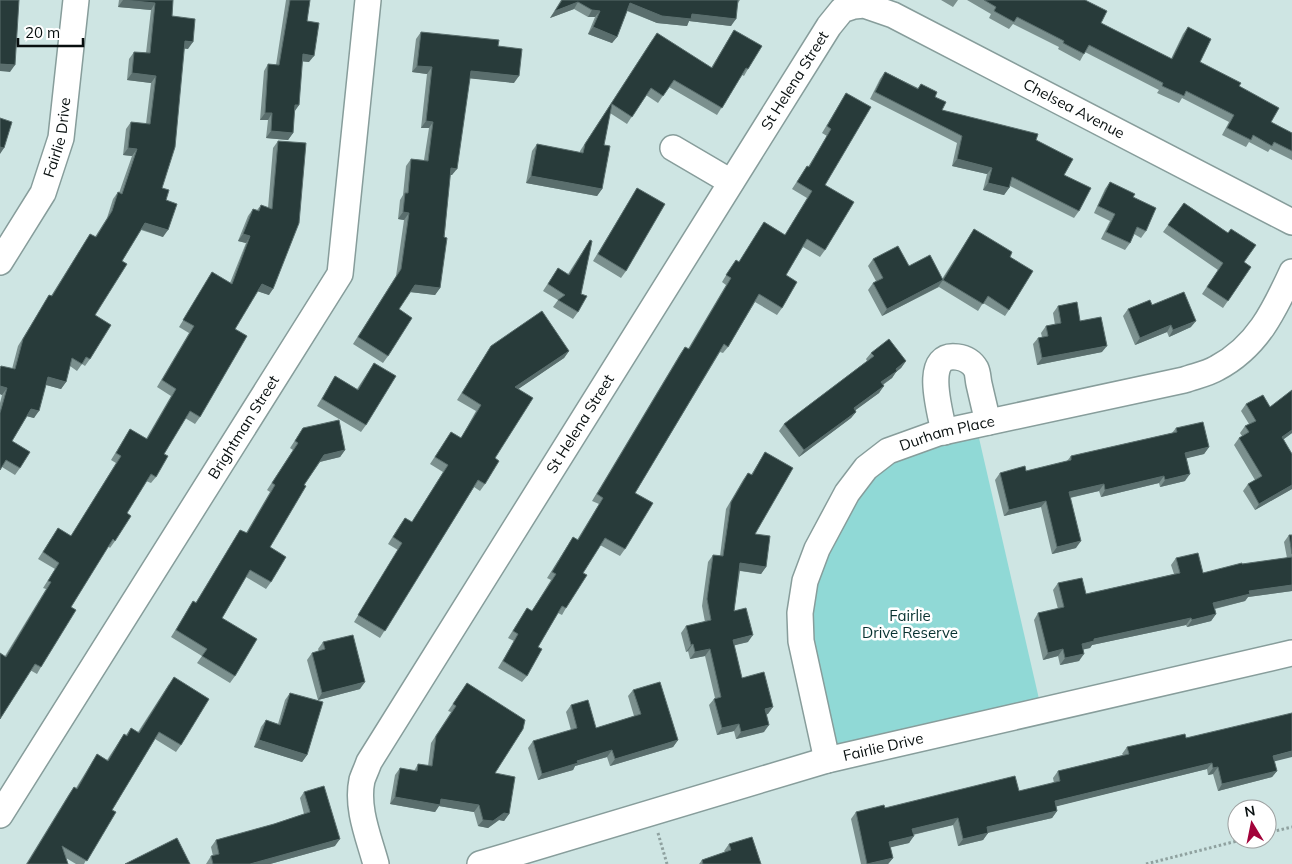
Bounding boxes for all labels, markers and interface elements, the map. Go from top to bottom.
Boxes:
scale bar [18,15,82,47]
text: 20 m [25,23,60,42]
street label: St Helena Street [756,27,833,133]
street label: Chelsea Avenue [1020,74,1128,143]
street label: Fairlie Drive [39,96,74,180]
street label: St Helena Street [542,371,618,477]
street label: Brightman Street [204,372,283,482]
street label: Durham Place [897,411,996,455]
park label: Fairlie Drive Reserve [862,606,958,642]
street label: Fairlie Drive [841,728,925,765]
north arrow [1227,799,1277,849]
text: N [1243,801,1257,821]

